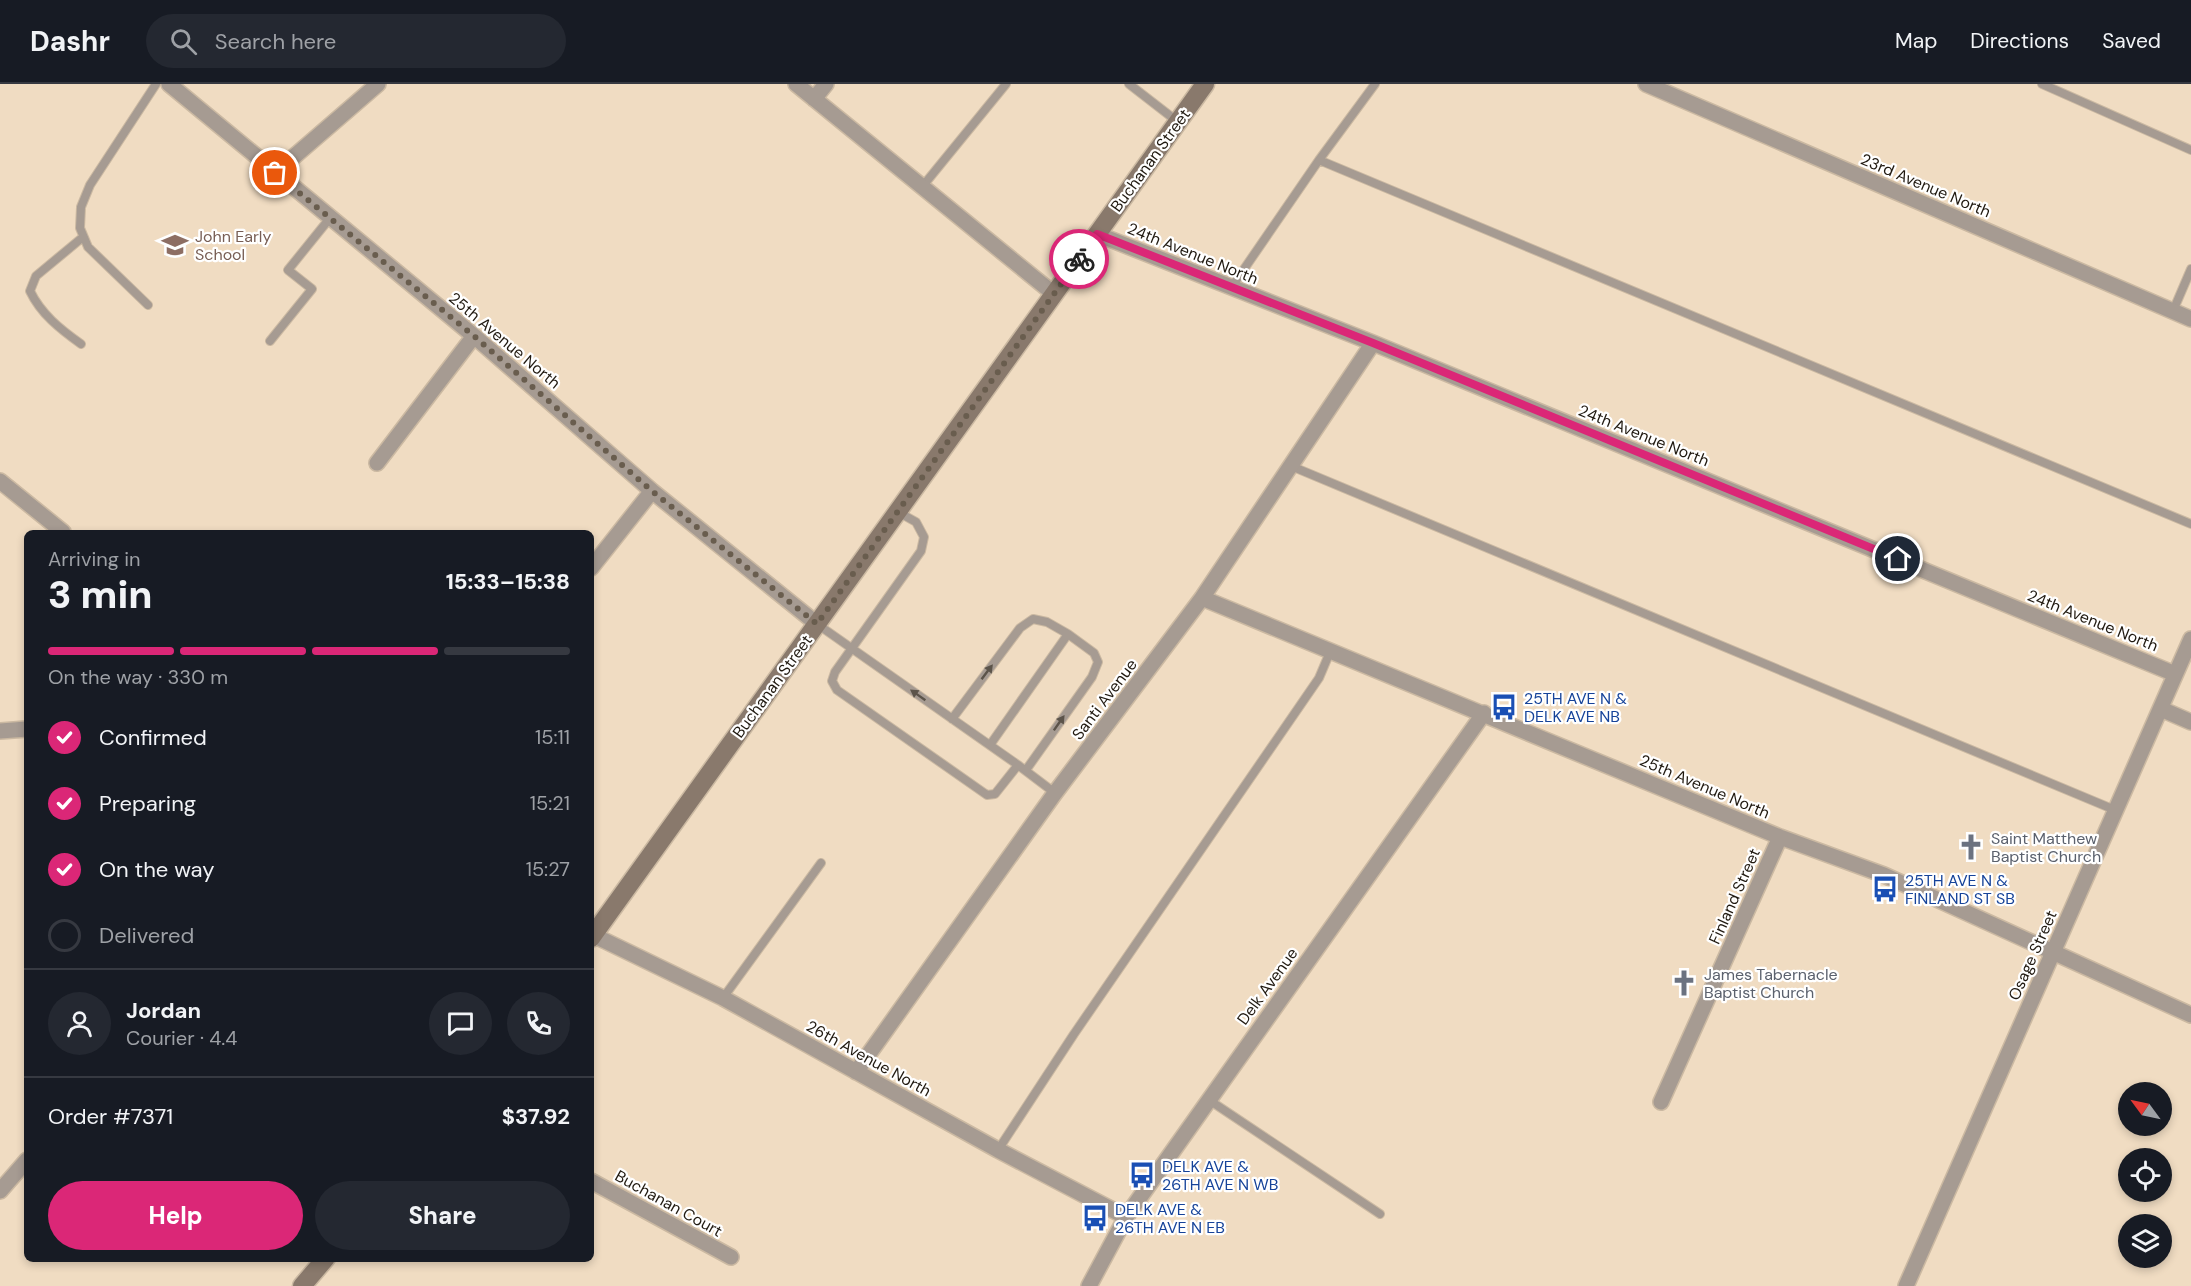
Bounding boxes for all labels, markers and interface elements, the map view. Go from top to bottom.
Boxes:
search box [146,14,566,68]
text: Dashr [30,23,110,60]
icon: search [167,25,200,58]
text: Search here [215,27,336,56]
text: Map [1895,27,1937,55]
text: Directions [1970,27,2069,55]
text: Saved [2102,27,2161,55]
street label: Buchanan Street [1106,105,1195,216]
pin [249,147,300,198]
street label: 23rd Avenue North [1858,149,1994,222]
icon: bag [258,156,291,189]
street label: 24th Avenue North [1124,218,1261,289]
place label: John Early School [195,226,271,265]
courier [1049,229,1109,289]
school or university icon: John Early School [160,230,190,260]
icon: bike [1063,243,1096,276]
street label: 25th Avenue North [445,288,565,393]
street label: 24th Avenue North [1575,400,1712,471]
pin [1872,533,1923,584]
icon: home [1881,542,1914,575]
text: Arriving in [48,546,140,572]
text: 15:33–15:38 [446,567,570,596]
text: 3 min [48,569,153,620]
street label: 24th Avenue North [2024,585,2161,656]
street label: Buchanan Street [728,631,817,742]
street label: Santi Avenue [1067,655,1142,744]
text: On the way · 330 m [48,664,228,690]
one-way arrow [981,664,994,680]
place label: 25TH AVE N & DELK AVE NB [1524,688,1627,727]
one-way arrow [911,689,927,701]
bus stop icon: 25TH AVE N & DELK AVE NB [1489,692,1519,722]
one-way arrow [1053,715,1065,730]
icon: check [48,721,81,754]
text: Confirmed [99,723,207,752]
text: 15:11 [535,724,570,750]
street label: 25th Avenue North [1637,750,1773,823]
icon: check [48,787,81,820]
text: Preparing [99,789,196,818]
text: 15:21 [530,790,570,816]
place label: Saint Matthew Baptist Church [1991,828,2101,867]
church icon: Saint Matthew Baptist Church [1956,832,1986,862]
street label: Finland Street [1704,845,1765,947]
icon: check [48,853,81,886]
text: On the way [99,855,214,884]
text: 15:27 [526,856,570,882]
place label: 25TH AVE N & FINLAND ST SB [1905,870,2015,909]
bus stop icon: 25TH AVE N & FINLAND ST SB [1870,874,1900,904]
street label: Osage Street [2003,907,2062,1004]
text: Delivered [99,921,194,950]
street label: Delk Avenue [1232,944,1302,1029]
place label: James Tabernacle Baptist Church [1704,964,1838,1003]
church icon: James Tabernacle Baptist Church [1669,968,1699,998]
button: person [48,992,111,1055]
button: chat [429,992,492,1055]
button: phone [507,992,570,1055]
text: Jordan [126,996,201,1025]
street label: 26th Avenue North [803,1015,935,1101]
text: Courier · 4.4 [126,1025,237,1051]
north arrow [2118,1082,2172,1136]
map controls [2118,1082,2172,1268]
text: Order #7371 [48,1102,173,1131]
text: $37.92 [502,1102,570,1131]
button: locate [2118,1148,2172,1202]
place label: DELK AVE & 26TH AVE N WB [1162,1156,1278,1195]
bus stop icon: DELK AVE & 26TH AVE N WB [1127,1160,1157,1190]
street label: Buchanan Court [611,1165,726,1242]
button: Help [48,1181,303,1250]
button: Share [315,1181,570,1250]
place label: DELK AVE & 26TH AVE N EB [1115,1199,1225,1238]
bus stop icon: DELK AVE & 26TH AVE N EB [1080,1203,1110,1233]
button: layers [2118,1214,2172,1268]

